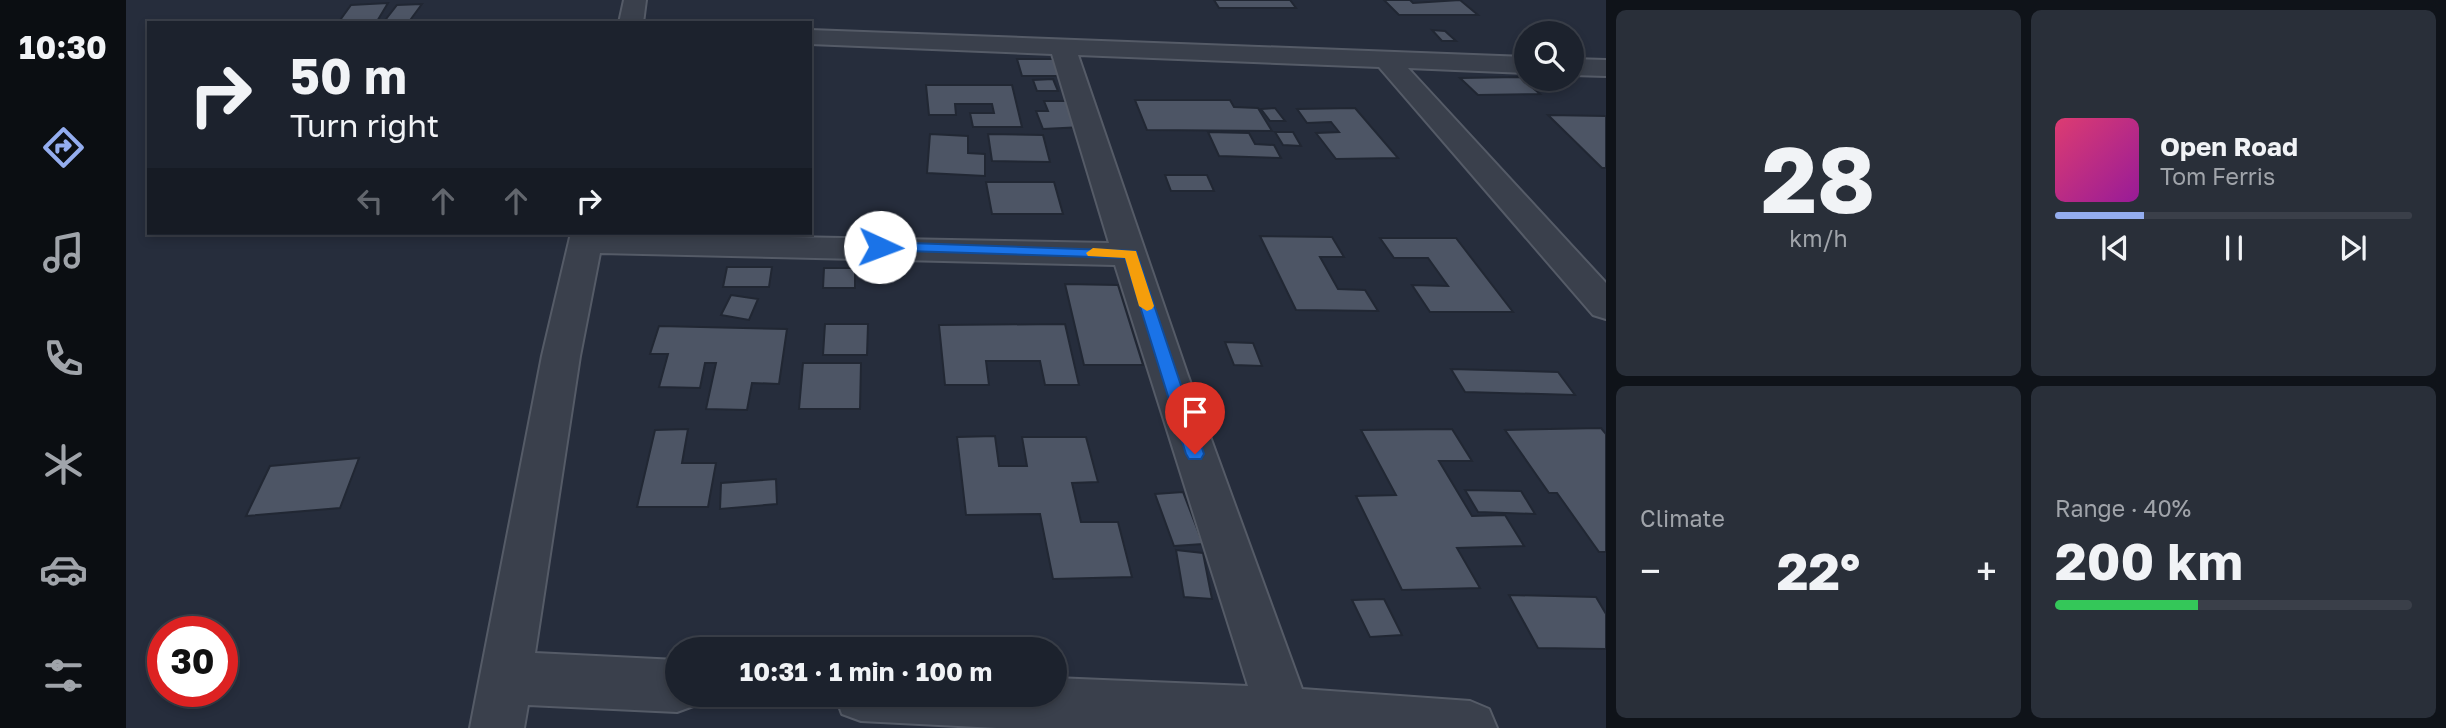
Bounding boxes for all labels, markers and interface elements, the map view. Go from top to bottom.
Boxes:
map controls [1514,21,1584,91]
button: search [1514,21,1584,91]
text: 10:30 [19,28,107,66]
text: 50 m [290,46,407,105]
icon: right [175,49,266,140]
text: Turn right [290,106,439,144]
icon: directions [39,123,88,172]
text: 28 [1762,124,1875,233]
text: Open Road [2160,131,2298,162]
text: Tom Ferris [2160,162,2275,190]
icon: left [351,182,389,220]
icon: ahead [424,182,462,220]
icon: ahead [497,182,535,220]
icon: right [570,182,608,220]
position arrow [843,210,917,284]
text: km/h [1789,224,1848,252]
icon: music [39,228,88,277]
icon: previous [2096,229,2134,267]
icon: pause [2215,229,2253,267]
icon: next [2334,229,2372,267]
icon: phone [39,334,88,383]
pin [1165,382,1225,454]
icon: arrive [1176,393,1214,431]
icon: climate [39,440,88,489]
text: Range · 40% [2055,494,2191,522]
text: Climate [1640,504,1725,532]
text: 200 km [2055,529,2243,591]
text: 22° [1777,539,1860,601]
icon: car [39,545,88,594]
text: − [1640,548,1661,593]
text: + [1976,548,1997,593]
speed limit sign: 30 [147,616,238,707]
icon: filters [39,651,88,700]
text: 10:31 · 1 min · 100 m [740,656,992,687]

